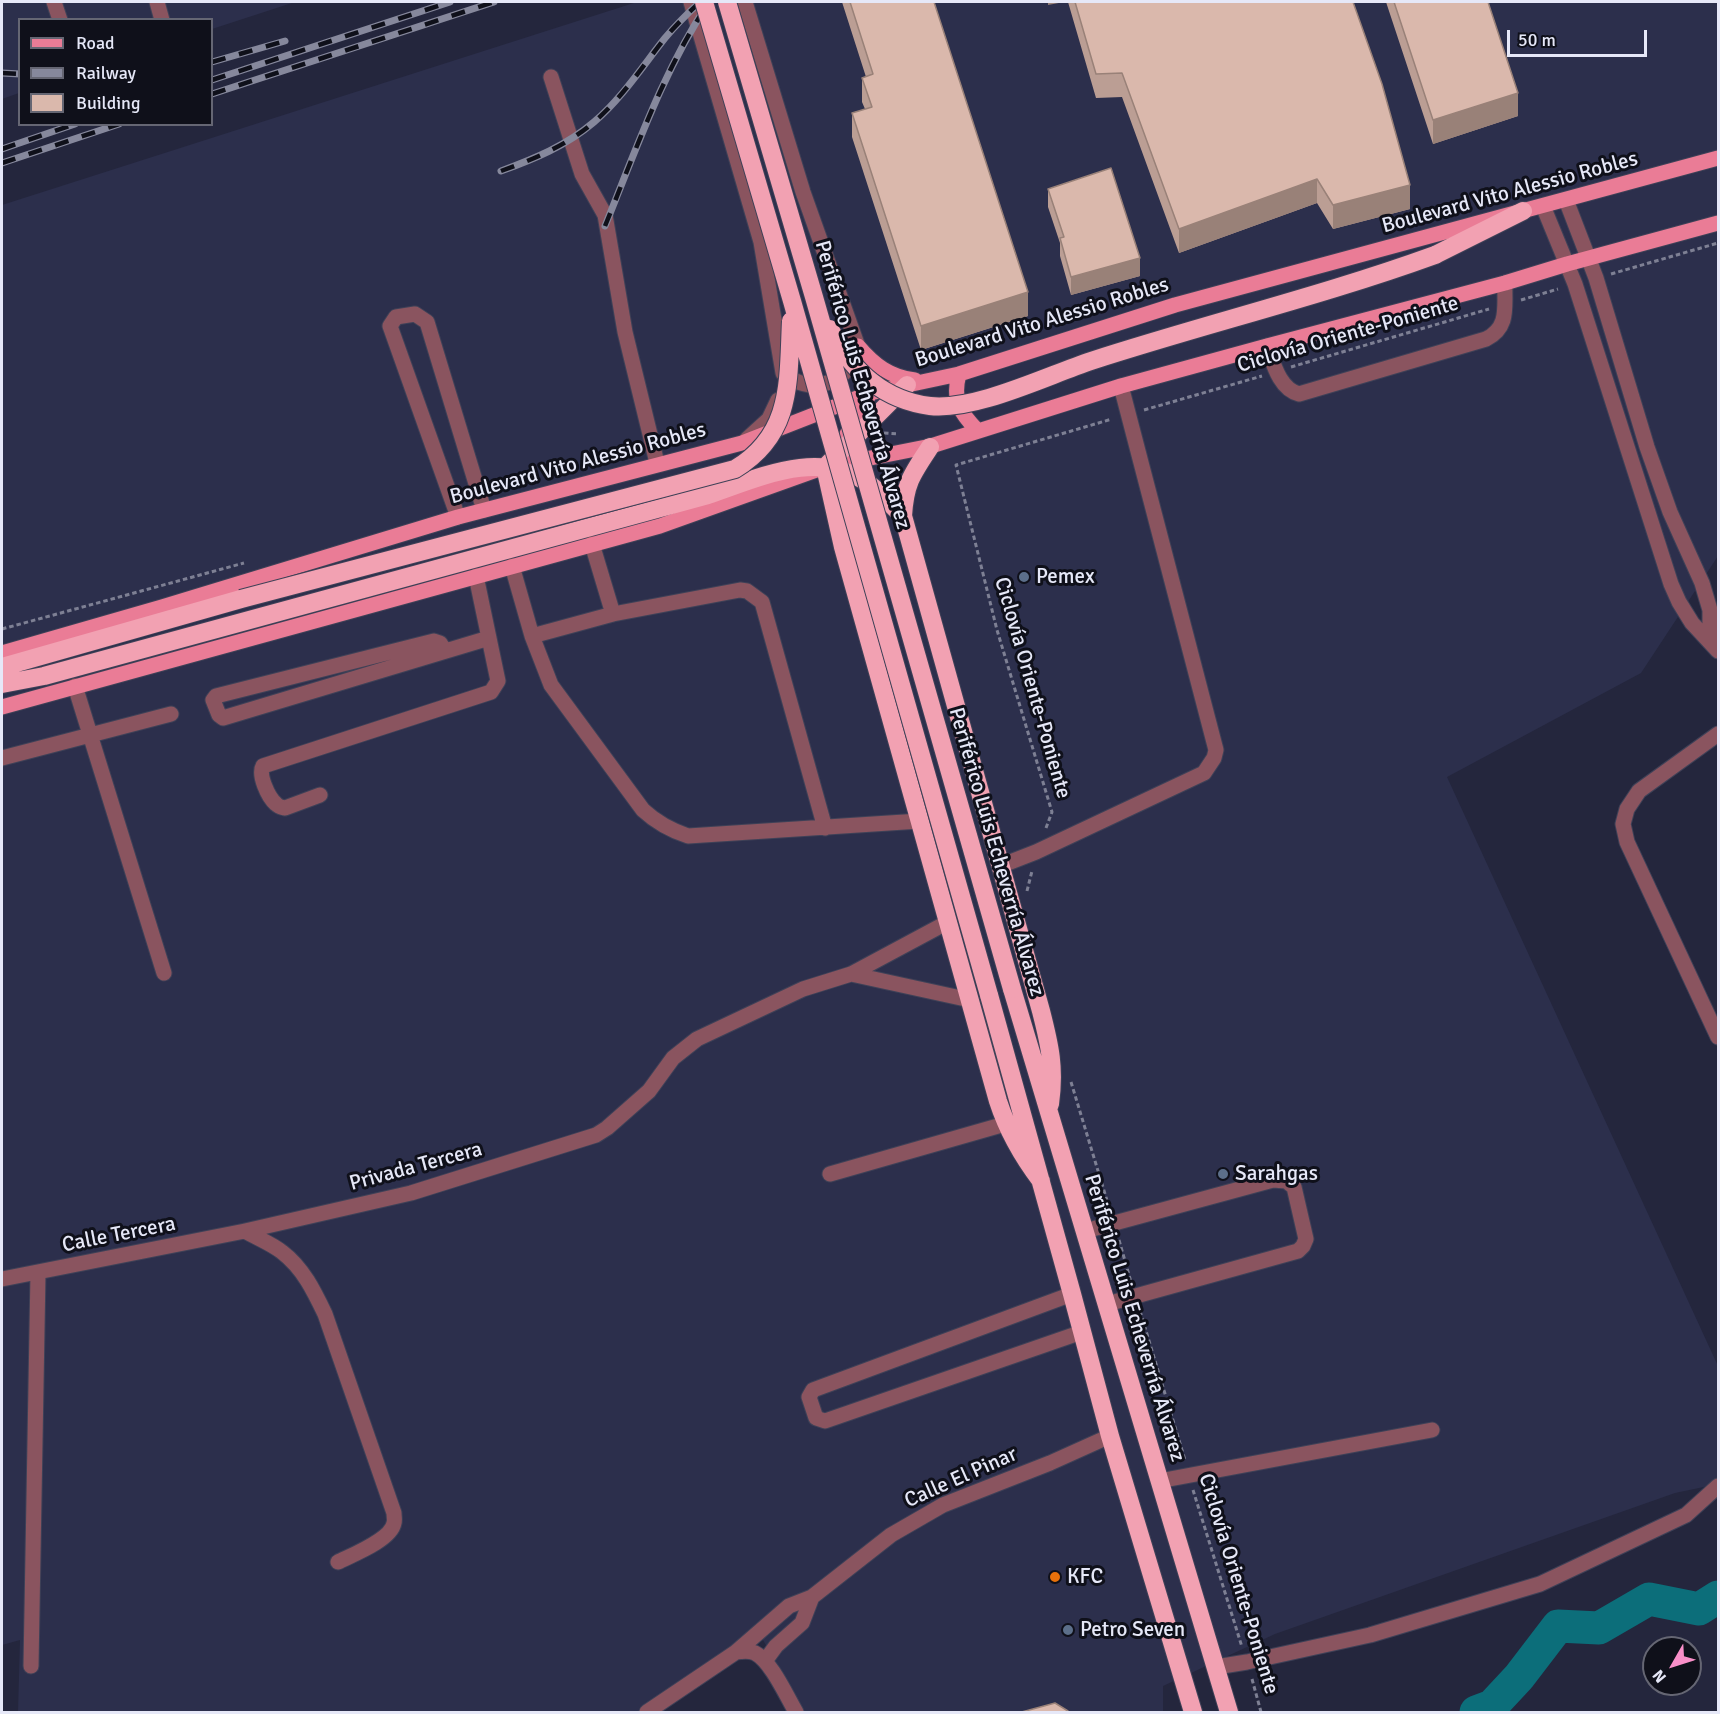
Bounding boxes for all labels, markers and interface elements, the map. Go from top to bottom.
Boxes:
legend [18,18,213,126]
scale bar [1510,18,1650,56]
text: 50 m [1518,29,1556,51]
text: Road [76,32,115,54]
text: Railway [76,62,136,84]
text: Building [76,92,140,114]
street label: Boulevard Vito Alessio Robles [1379,147,1641,239]
street label: Periférico Luis Echeverría Álvarez [809,238,915,532]
street label: Boulevard Vito Alessio Robles [912,272,1172,374]
street label: Ciclovía Oriente-Poniente [1234,291,1462,379]
street label: Boulevard Vito Alessio Robles [447,418,709,510]
place label: Pemex [1036,564,1095,590]
marker: Pemex [1017,570,1031,584]
street label: Ciclovía Oriente-Poniente [988,574,1076,802]
street label: Periférico Luis Echeverría Álvarez [943,705,1049,999]
street label: Privada Tercera [347,1137,485,1197]
place label: Sarahgas [1235,1161,1318,1187]
marker: Sarahgas [1216,1167,1230,1181]
street label: Periférico Luis Echeverría Álvarez [1078,1171,1190,1465]
street label: Calle Tercera [60,1212,178,1258]
street label: Calle El Pinar [901,1442,1021,1514]
street label: Ciclovía Oriente-Poniente [1192,1471,1284,1697]
place label: KFC [1067,1564,1103,1590]
marker: KFC [1048,1570,1062,1584]
place label: Petro Seven [1080,1617,1185,1643]
marker: Petro Seven [1061,1623,1075,1637]
north arrow [1642,1636,1702,1696]
text: N [1648,1665,1671,1687]

